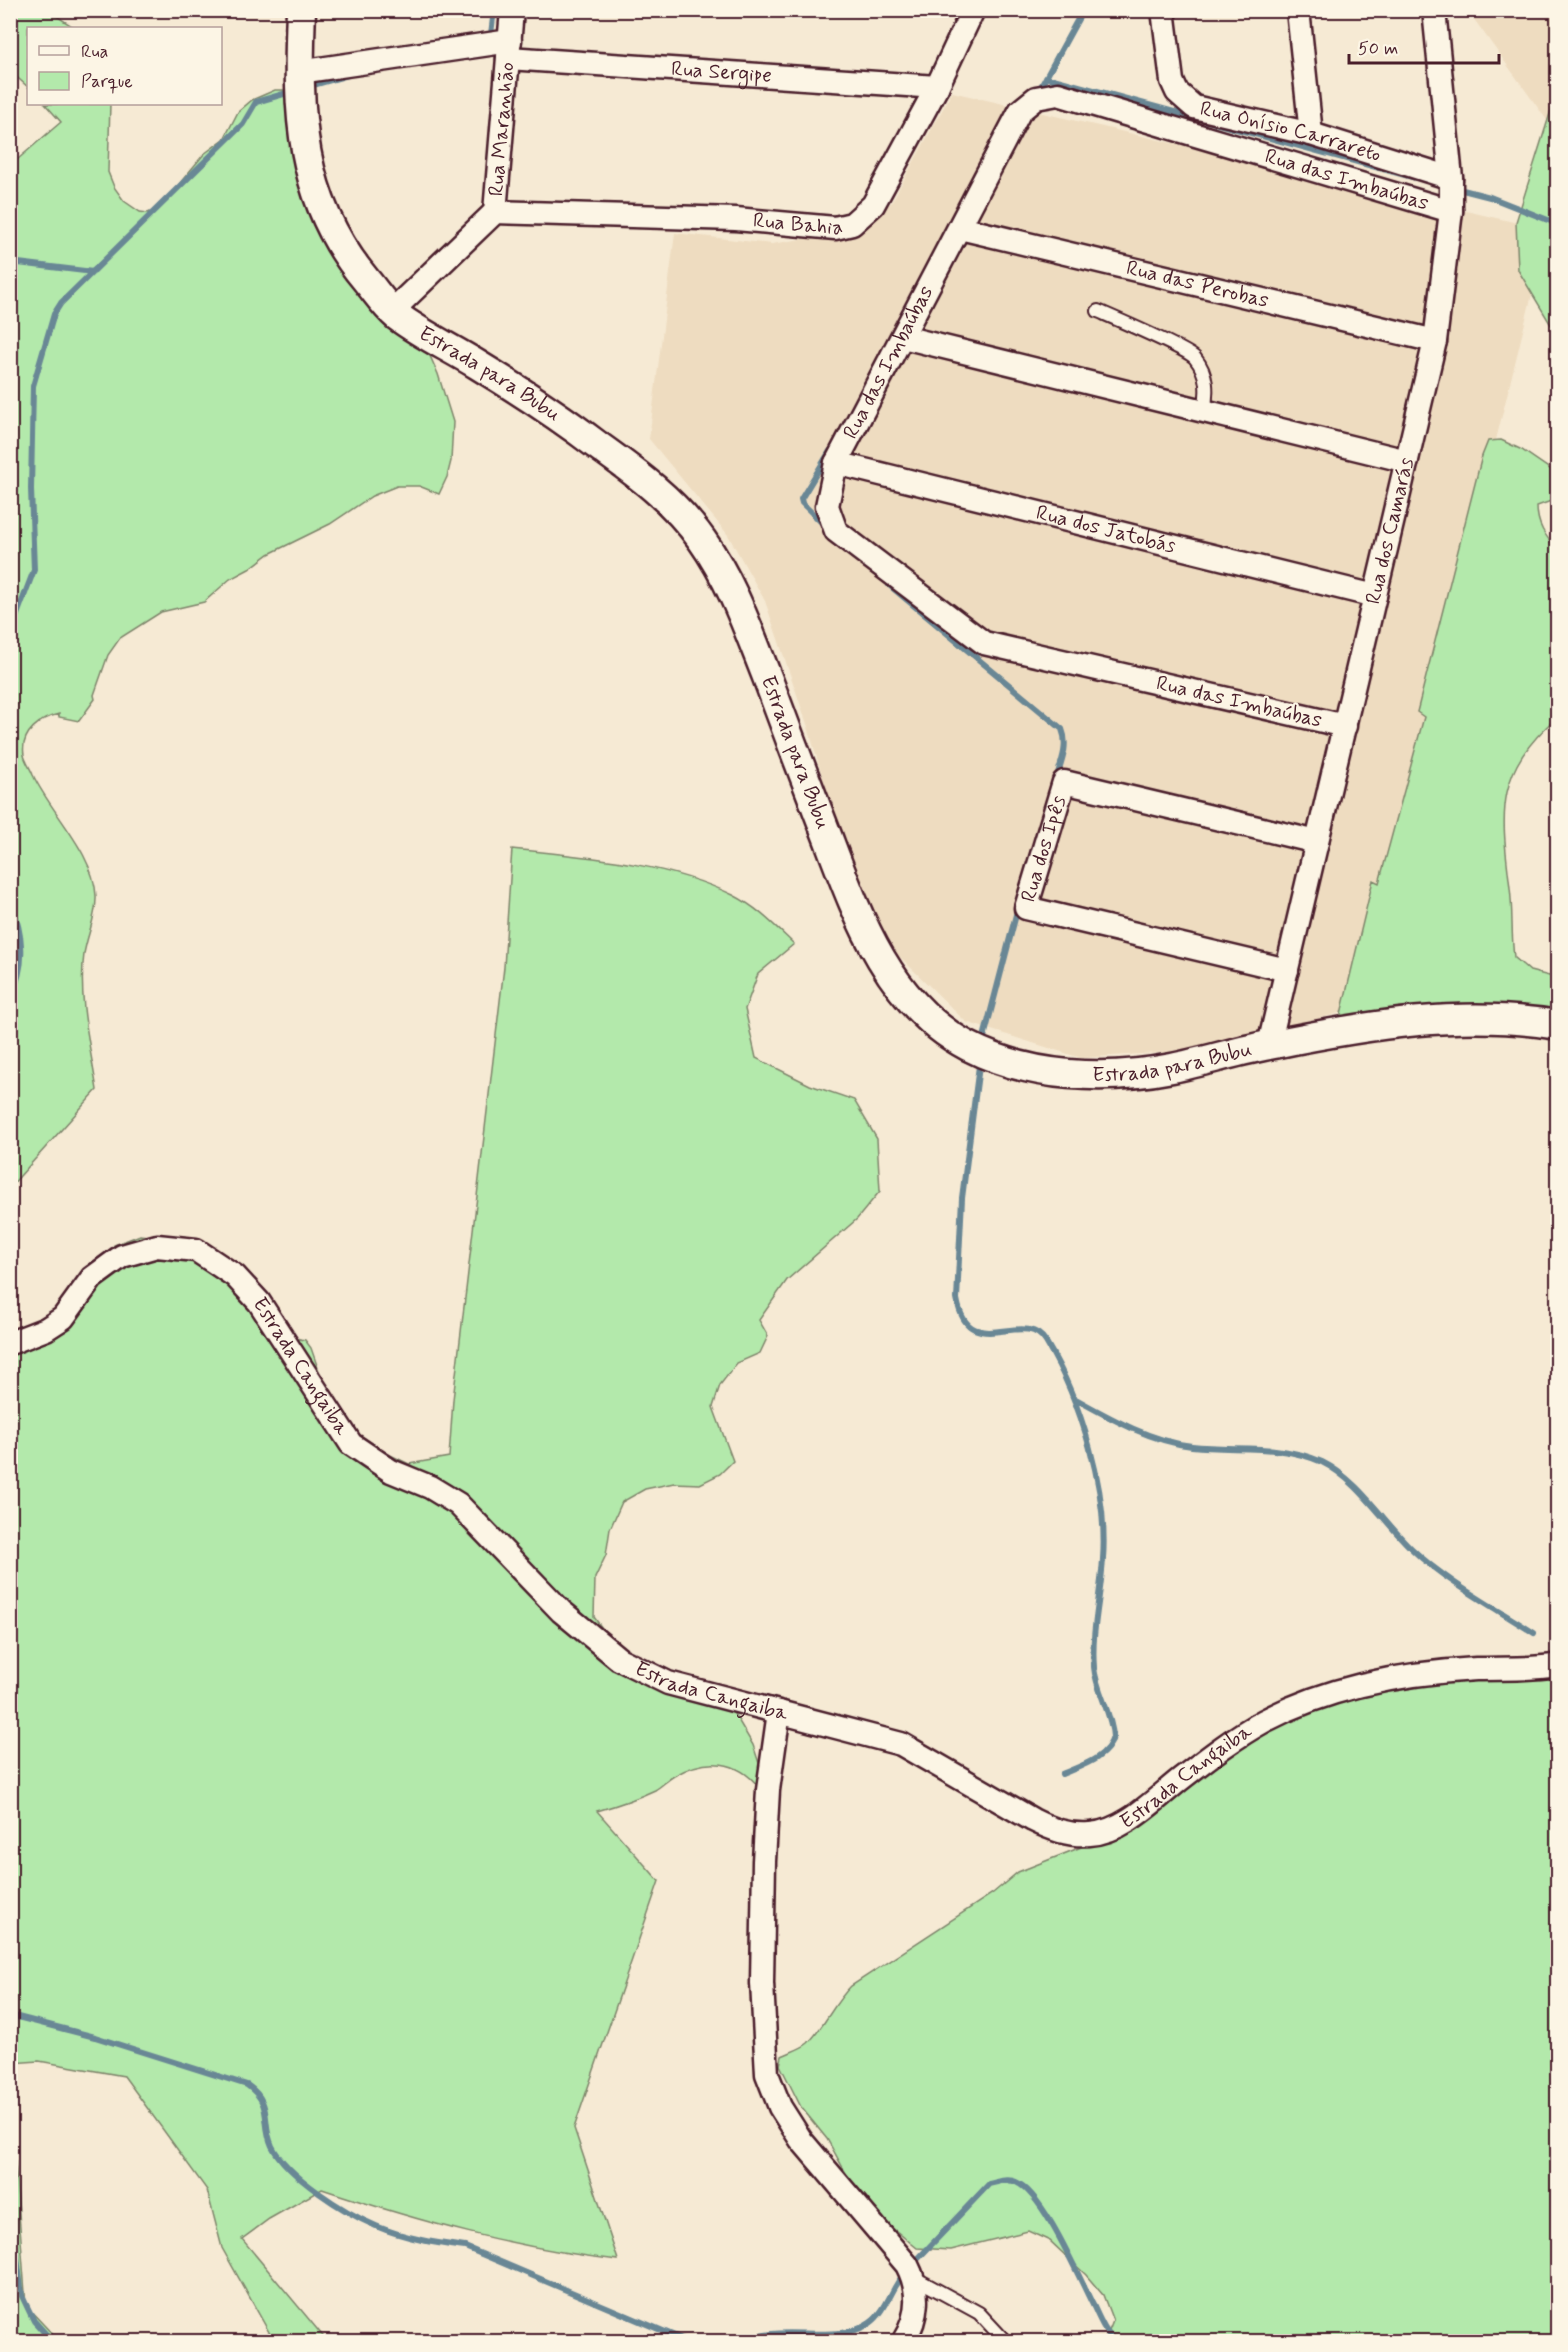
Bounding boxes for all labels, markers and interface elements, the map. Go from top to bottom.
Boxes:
legend [27,27,222,105]
scale bar [1349,27,1499,65]
text: 50 m [1358,37,1398,61]
text: Rua [81,40,108,64]
street label: Rua Sergipe [670,55,773,90]
street label: Rua Maranhão [482,61,522,198]
text: Parque [81,70,133,94]
street label: Rua Onísio Carrareto [1197,95,1385,169]
street label: Rua das Imbaúbas [1262,142,1432,218]
street label: Rua Bahia [752,207,845,242]
street label: Rua das Perobas [1123,254,1271,315]
street label: Rua das Imbaúbas [837,281,940,444]
street label: Estrada para Bubu [413,320,566,428]
street label: Rua dos Camarás [1359,455,1421,607]
street label: Rua dos Jatobás [1033,499,1179,560]
street label: Rua das Imbaúbas [1153,669,1325,735]
street label: Estrada para Bubu [754,672,837,833]
street label: Rua dos Ipês [1015,792,1073,905]
street label: Estrada para Bubu [1092,1035,1255,1089]
street label: Estrada Cangaiba [246,1292,356,1441]
street label: Estrada Cangaiba [630,1655,791,1728]
street label: Estrada Cangaiba [1115,1717,1257,1836]

